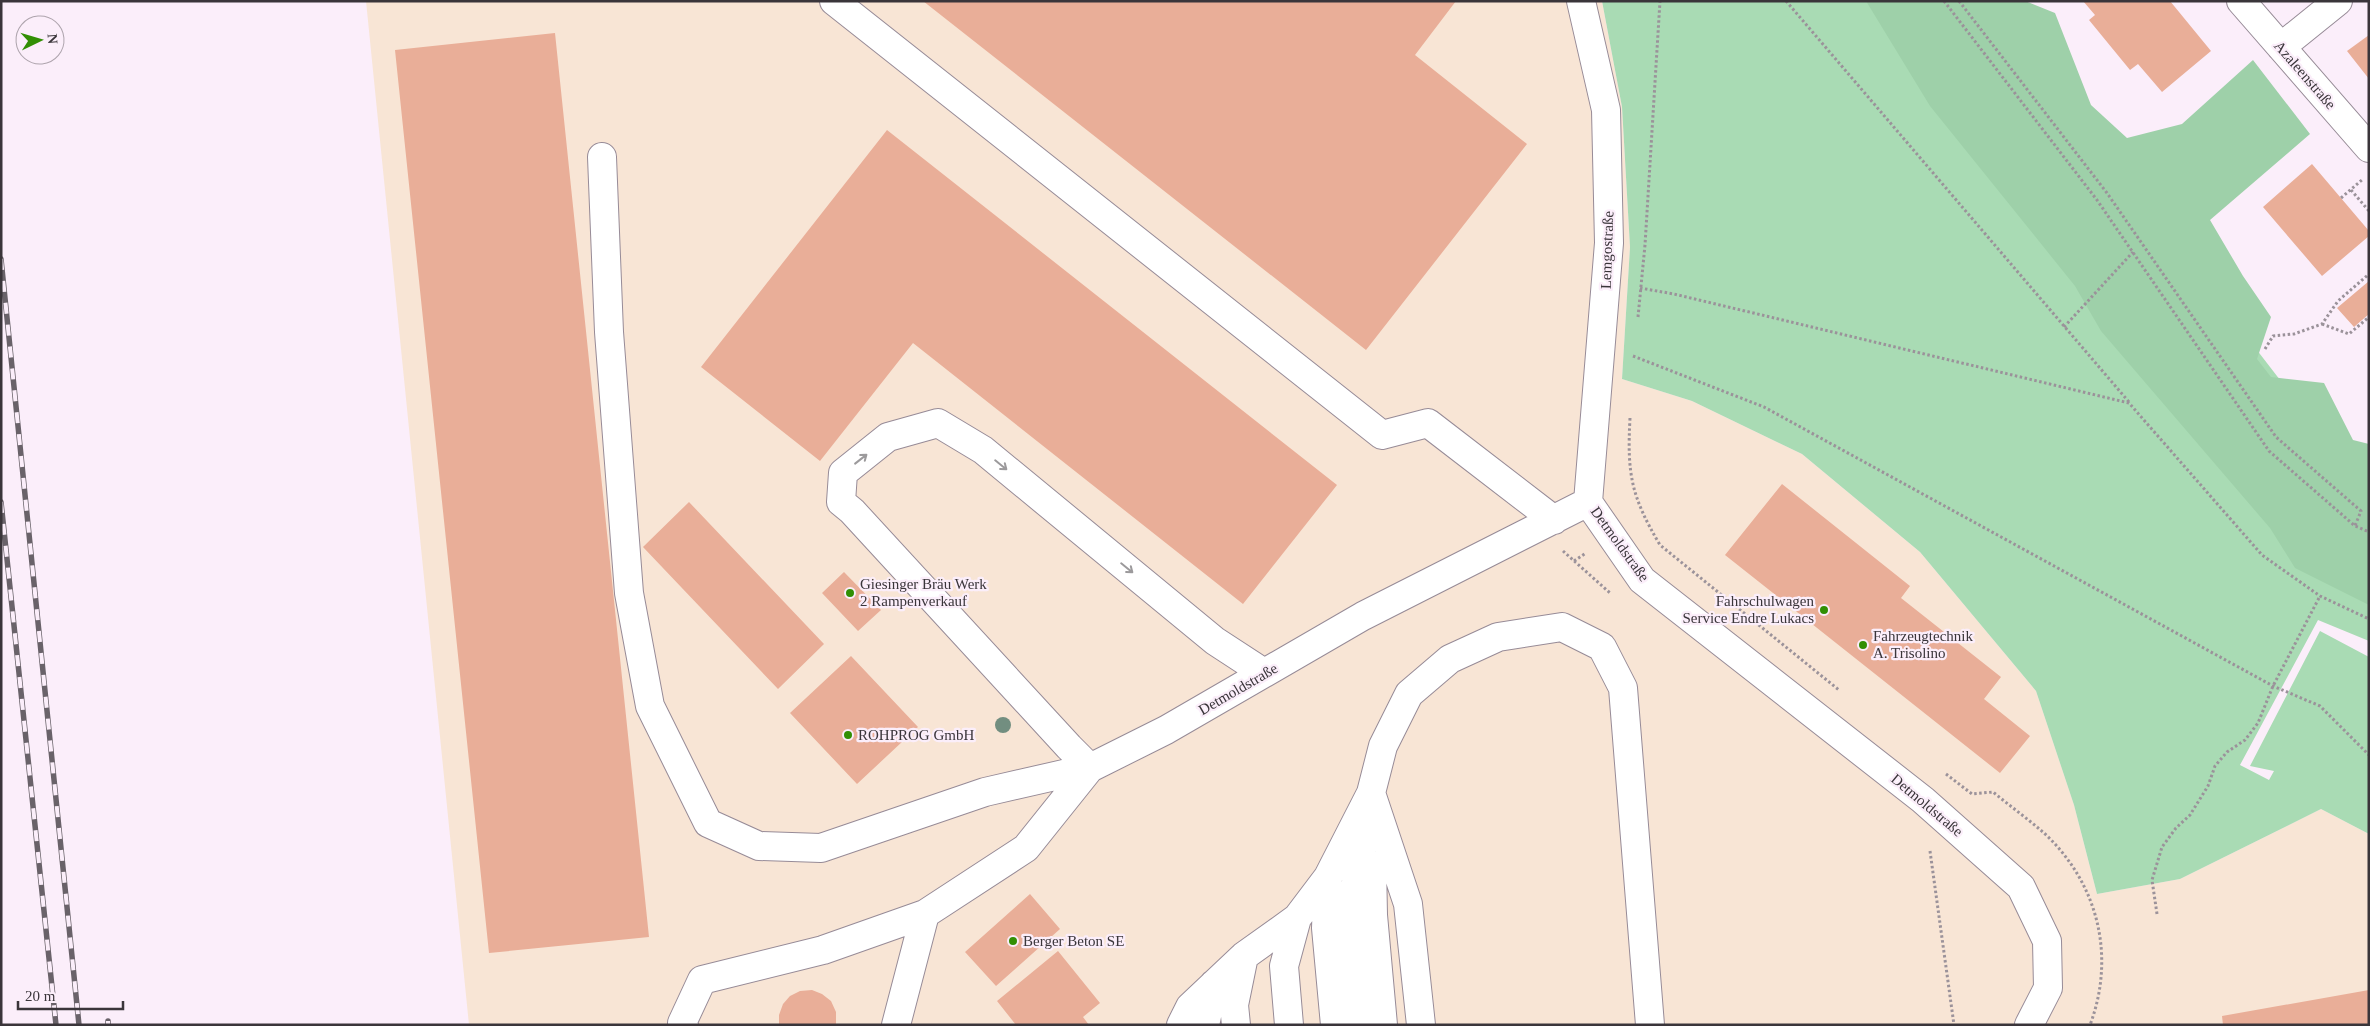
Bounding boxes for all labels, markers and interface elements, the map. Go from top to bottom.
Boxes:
north arrow [15,15,65,65]
text: N [45,33,60,45]
street label: Azaleenstraße [2271,38,2339,113]
street label: Lemgostraße [1598,210,1616,289]
one-way arrow [854,453,867,464]
one-way arrow [994,460,1007,471]
street label: Detmoldstraße [1588,504,1653,585]
one-way arrow [1120,563,1133,574]
place label: Giesinger Bräu Werk 2 Rampenverkauf [860,576,987,609]
marker: Giesinger Bräu Werk 2 Rampenverkauf [844,587,856,599]
place label: Fahrschulwagen Service Endre Lukacs [1682,593,1814,626]
marker: Fahrschulwagen Service Endre Lukacs [1818,604,1830,616]
place label: Fahrzeugtechnik A. Trisolino [1873,628,1973,661]
marker: Fahrzeugtechnik A. Trisolino [1857,639,1869,651]
street label: Detmoldstraße [1196,660,1281,718]
place label: ROHPROG GmbH [858,727,974,743]
marker: ROHPROG GmbH [842,729,854,741]
street label: Detmoldstraße [1888,770,1966,840]
place label: Berger Beton SE [1023,933,1124,949]
marker: Berger Beton SE [1007,935,1019,947]
scale bar [18,978,122,1010]
text: 20 m [25,988,56,1004]

